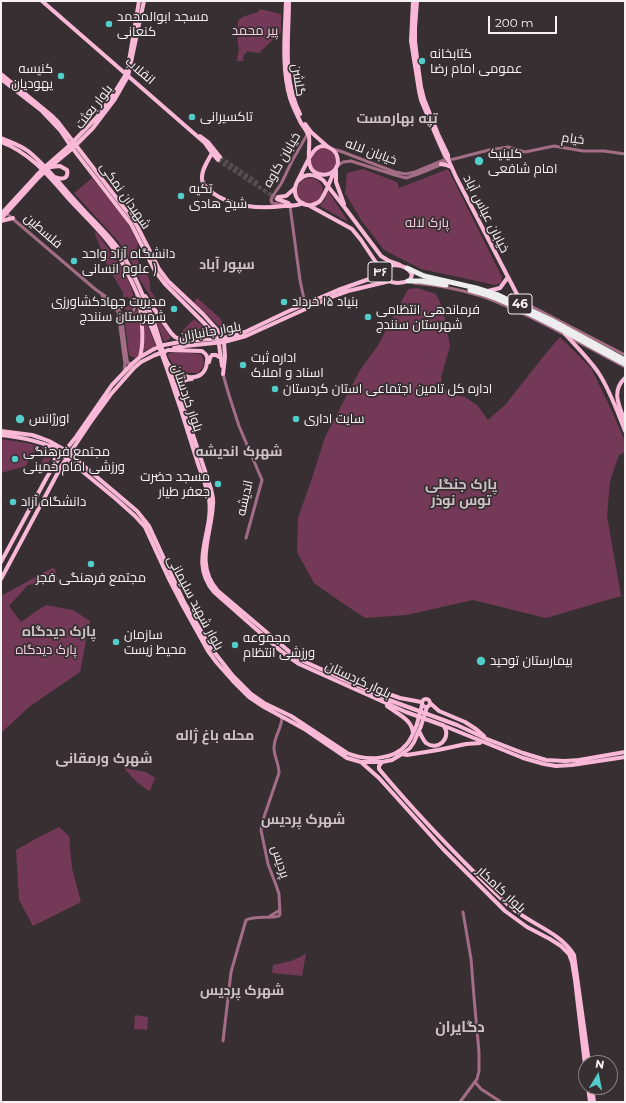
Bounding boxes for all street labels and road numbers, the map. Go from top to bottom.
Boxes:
street label: انقلاب [122,54,158,88]
street label: گلشن [288,63,308,97]
street label: بلوار بعثت [72,82,116,132]
street label: خیابان کاوه [260,130,304,190]
street label: خیام [561,130,585,148]
street label: خیابان لاله [343,135,399,169]
street label: شهیدان نمکی [96,160,154,232]
street label: خیابان عباس آباد [460,172,512,256]
street label: فلسطین [21,210,65,252]
road number: ۴۶ [368,262,392,282]
road number: 46 [508,294,532,314]
street label: بلوار جانبازان [178,319,242,345]
street label: بلوار کردستان [168,362,206,434]
street label: اندیشه [233,479,257,517]
street label: بلوار شهید سلیمانی [163,553,227,653]
street label: بلوار کردستان [323,658,393,702]
street label: پردیس [267,844,293,880]
street label: بلوار کامکار [473,863,529,917]

